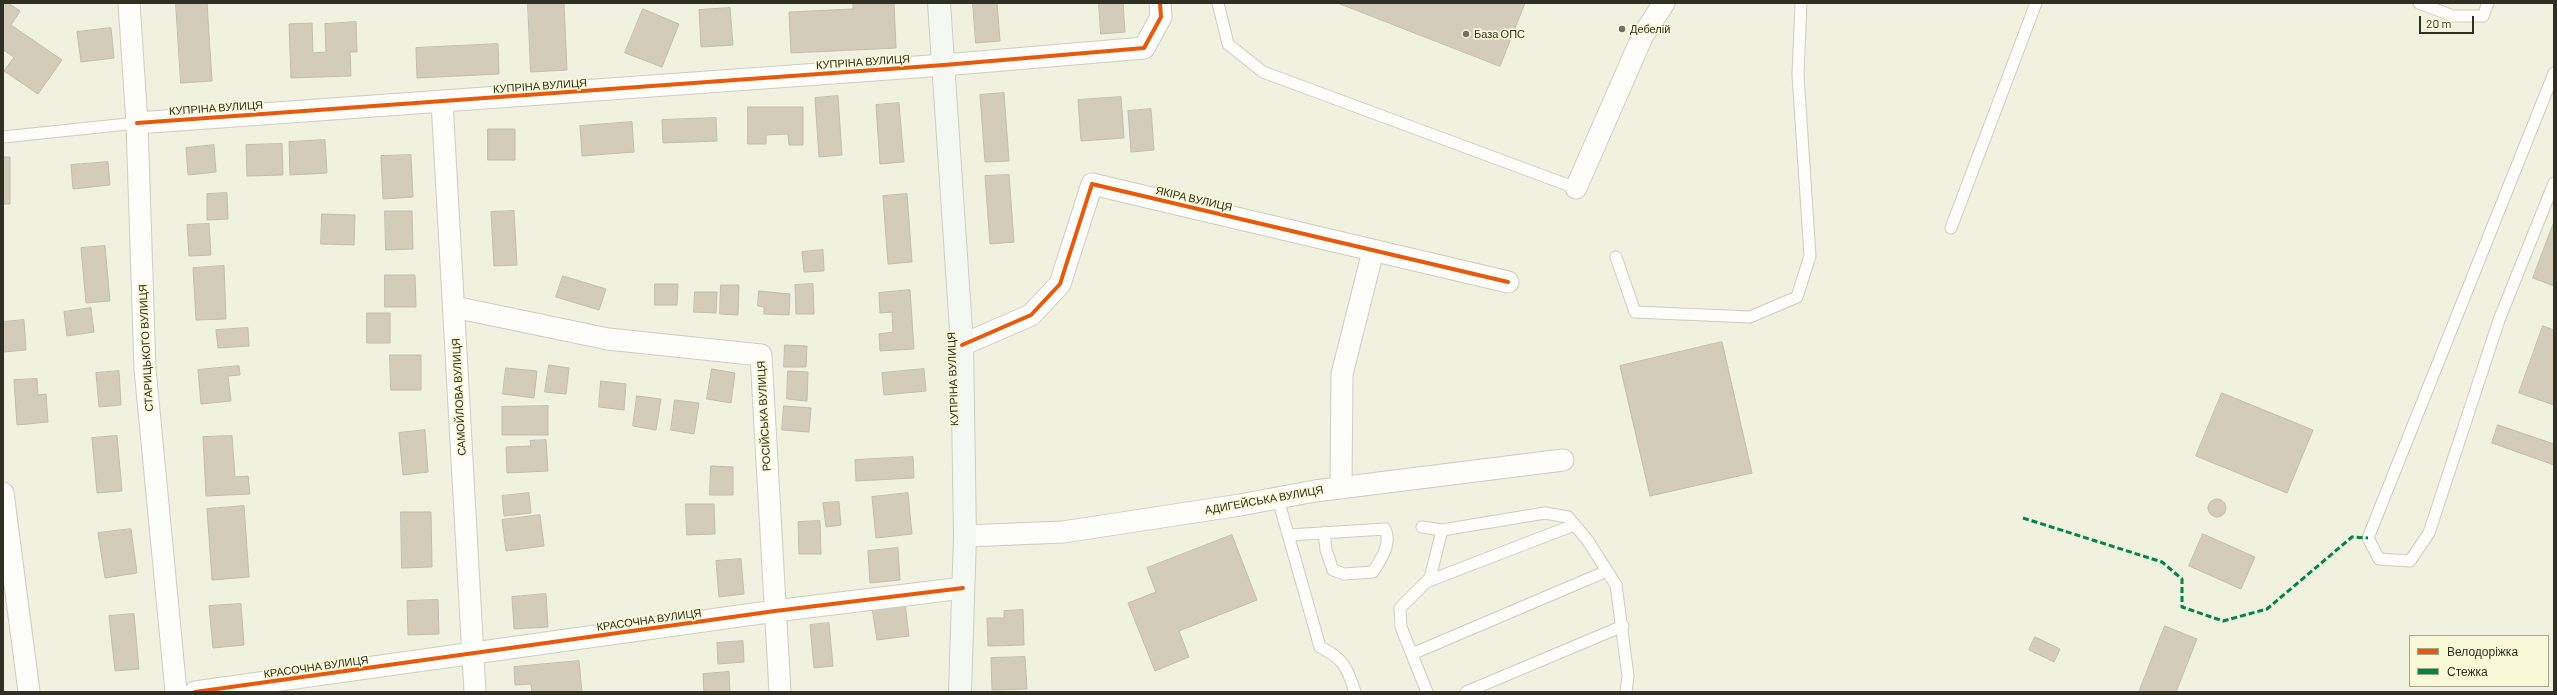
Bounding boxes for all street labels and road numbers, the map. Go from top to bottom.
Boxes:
street label: КУПРІНА ВУЛИЦЯ [816,52,910,72]
street label: КУПРІНА ВУЛИЦЯ [493,76,587,96]
street label: КУПРІНА ВУЛИЦЯ [169,98,263,118]
street label: ЯКІРА ВУЛИЦЯ [1154,184,1234,214]
street label: СТАРИЦЬКОГО ВУЛИЦЯ [136,284,156,412]
street label: КУПРІНА ВУЛИЦЯ [945,332,961,426]
street label: САМОЙЛОВА ВУЛИЦЯ [449,338,469,456]
street label: РОСІЙСЬКА ВУЛИЦЯ [755,360,773,472]
street label: АДИГЕЙСЬКА ВУЛИЦЯ [1204,483,1324,517]
street label: КРАСОЧНА ВУЛИЦЯ [596,606,702,634]
street label: КРАСОЧНА ВУЛИЦЯ [263,653,369,681]

